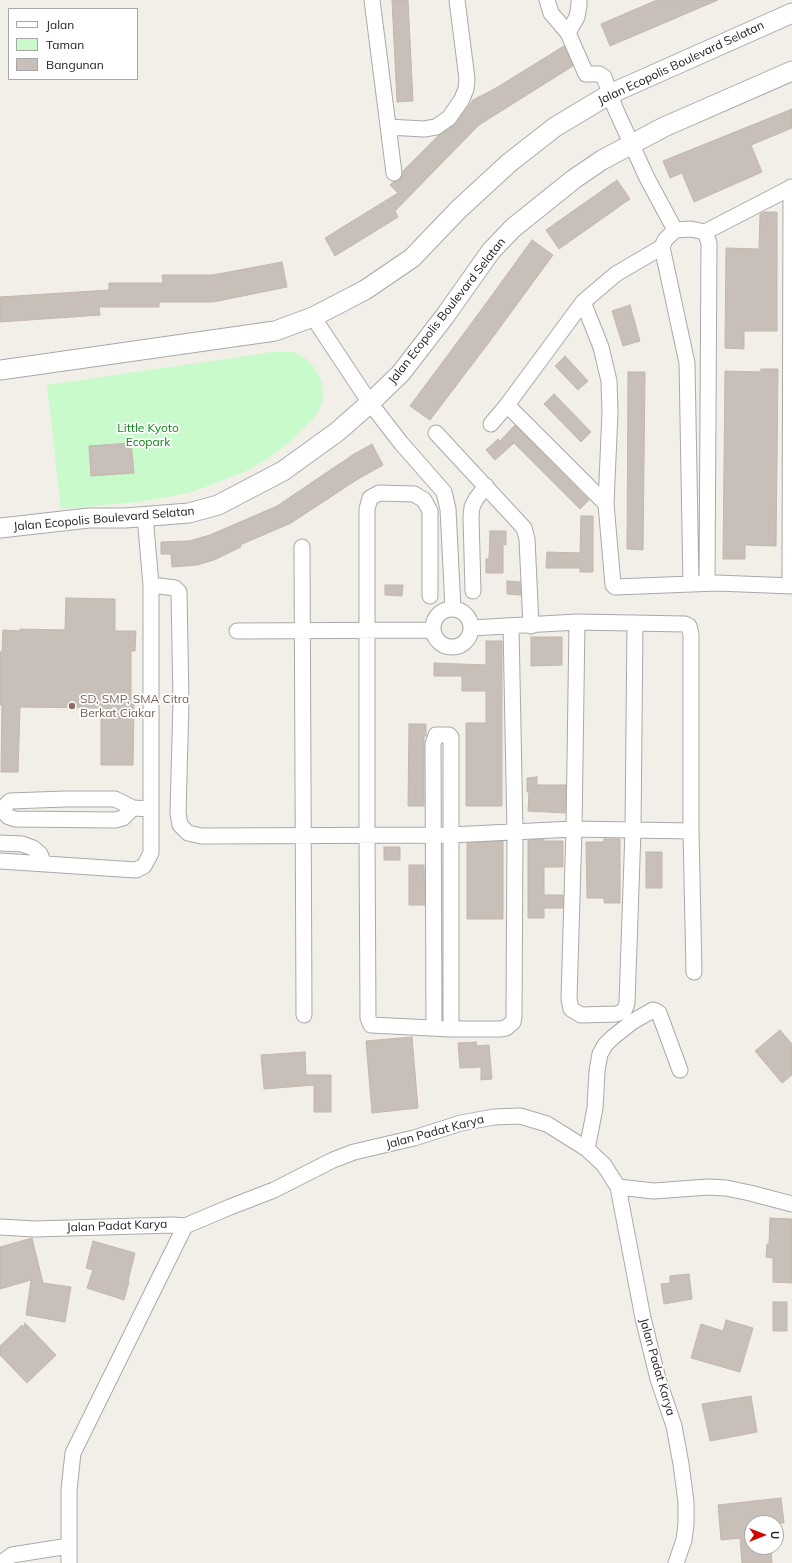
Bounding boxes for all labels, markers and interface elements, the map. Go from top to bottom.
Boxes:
legend [8,8,138,80]
text: Jalan [46,17,74,32]
street label: Jalan Ecopolis Boulevard Selatan [596,18,766,108]
text: Taman [46,37,84,52]
text: Bangunan [46,57,104,72]
street label: Jalan Ecopolis Boulevard Selatan [385,235,509,387]
park label: Little Kyoto Ecopark [117,421,179,449]
street label: Jalan Ecopolis Boulevard Selatan [13,504,195,534]
place label: SD, SMP, SMA Citra Berkat Ciakar [80,692,189,720]
marker: SD, SMP, SMA Citra Berkat Ciakar [67,701,77,711]
street label: Jalan Padat Karya [384,1112,486,1152]
street label: Jalan Padat Karya [66,1217,168,1235]
street label: Jalan Padat Karya [636,1317,678,1417]
north arrow [744,1515,784,1555]
text: U [768,1531,782,1539]

